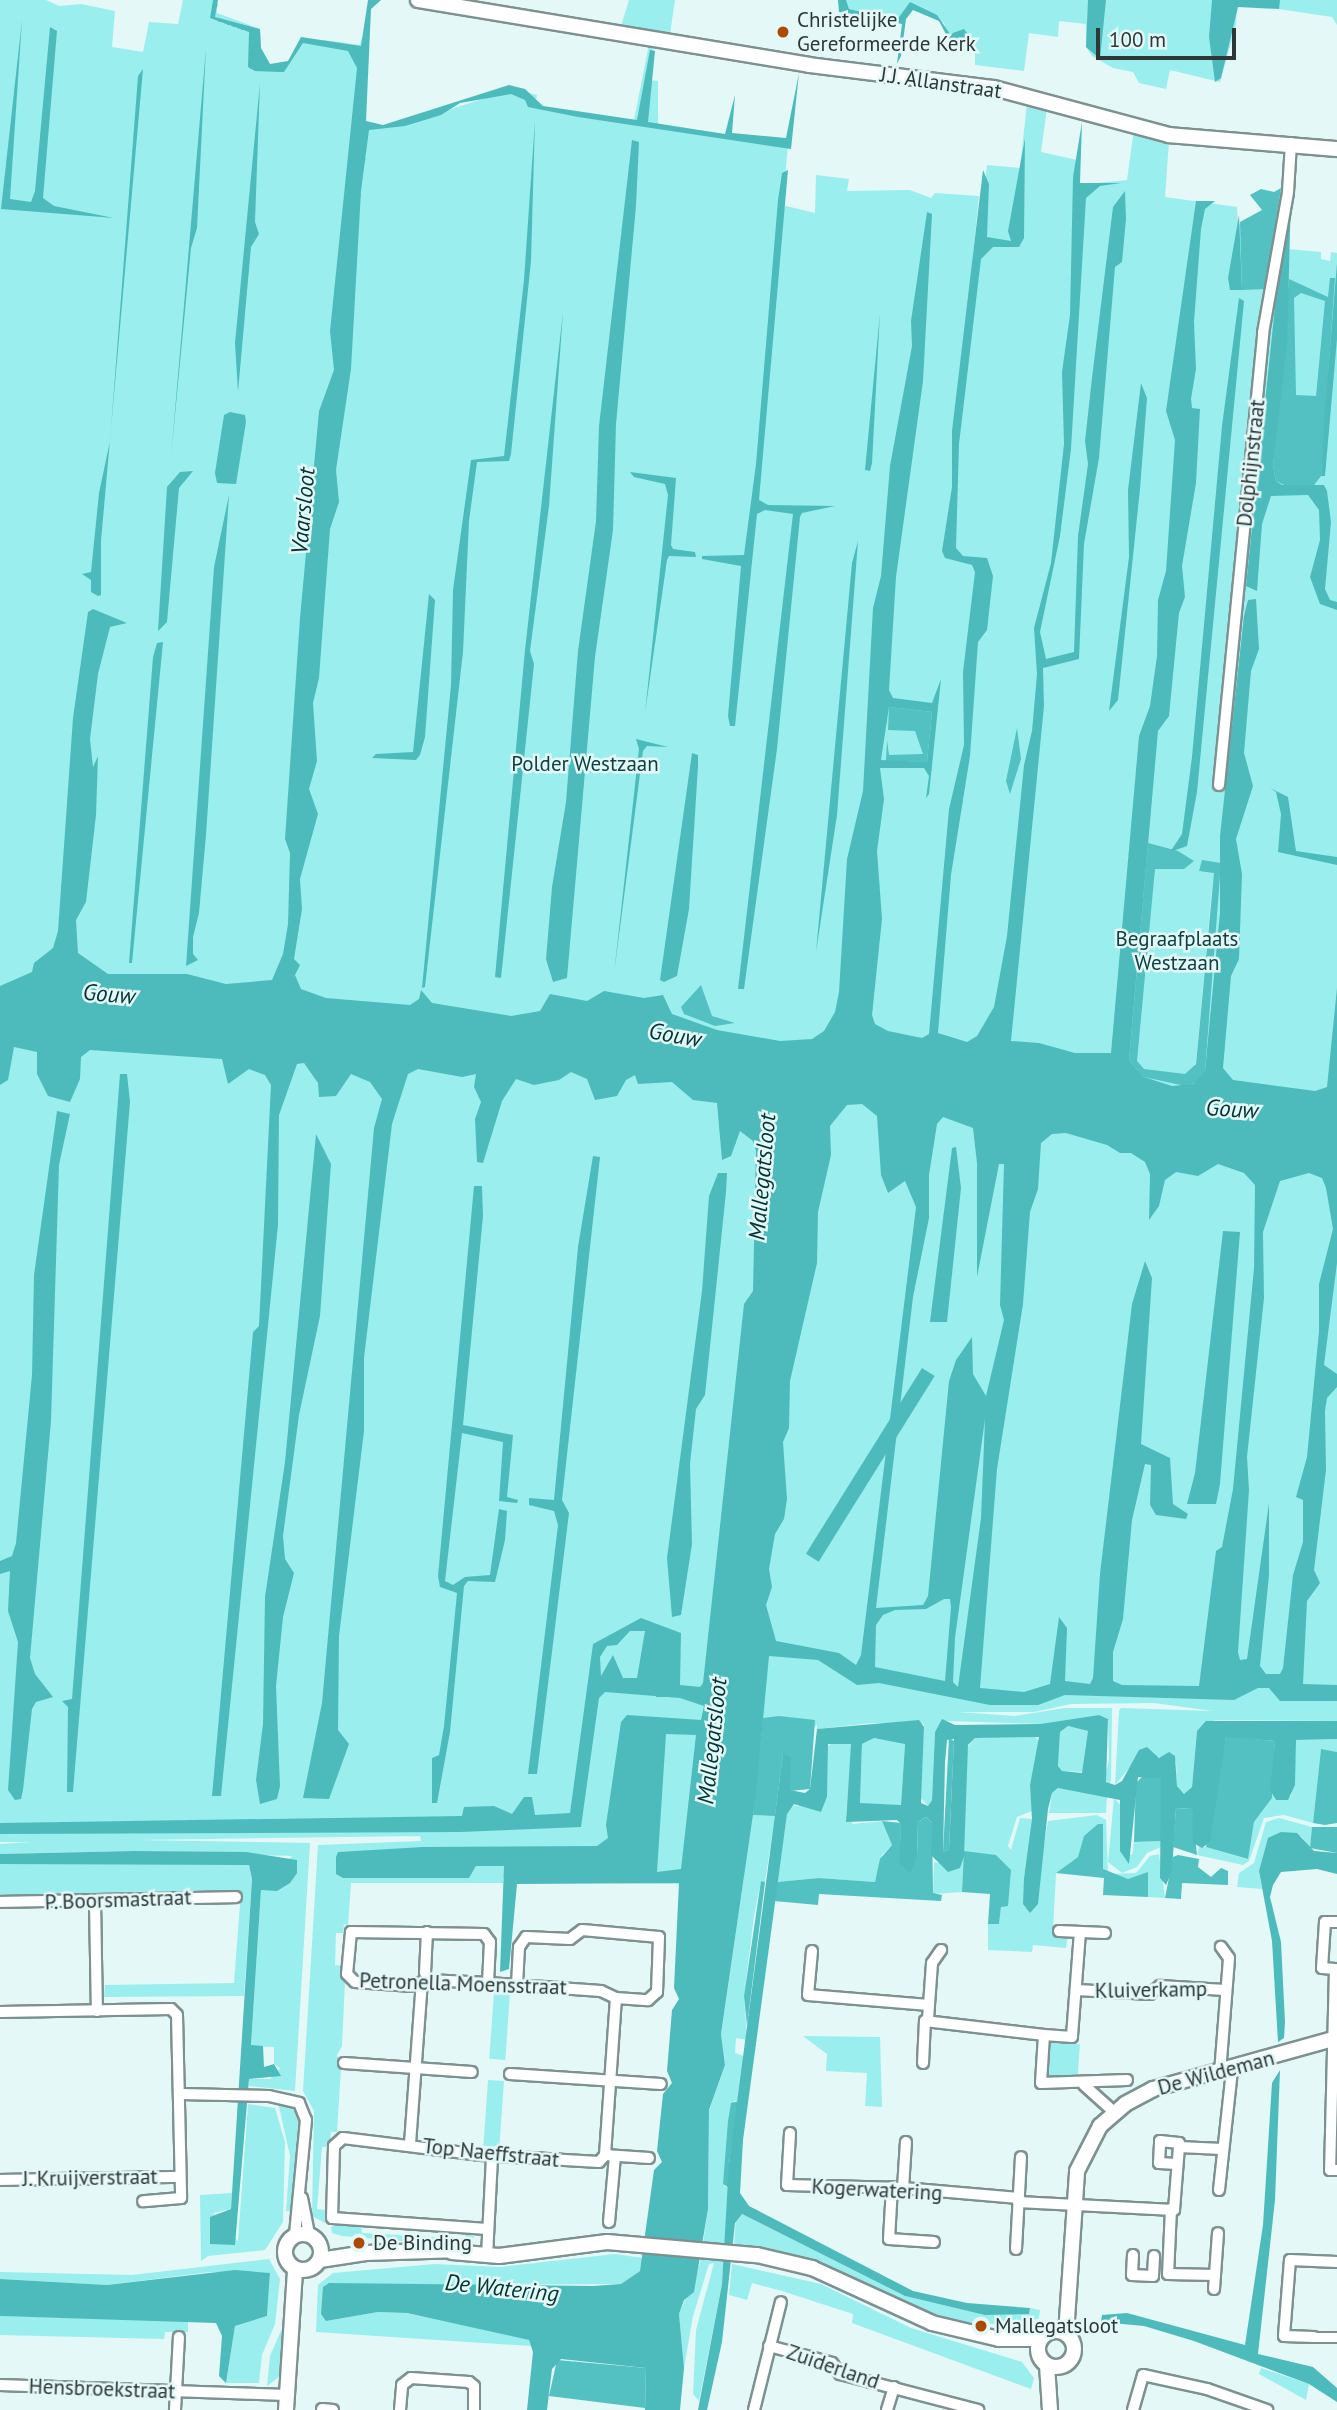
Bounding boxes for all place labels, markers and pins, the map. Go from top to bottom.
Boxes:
place label: Christelijke Gereformeerde Kerk [797,7,976,57]
marker: Christelijke Gereformeerde Kerk [775,24,791,40]
place label: De Binding [373,2230,472,2256]
marker: De Binding [351,2235,367,2251]
place label: Mallegatsloot [995,2313,1118,2339]
marker: Mallegatsloot [973,2318,989,2334]

